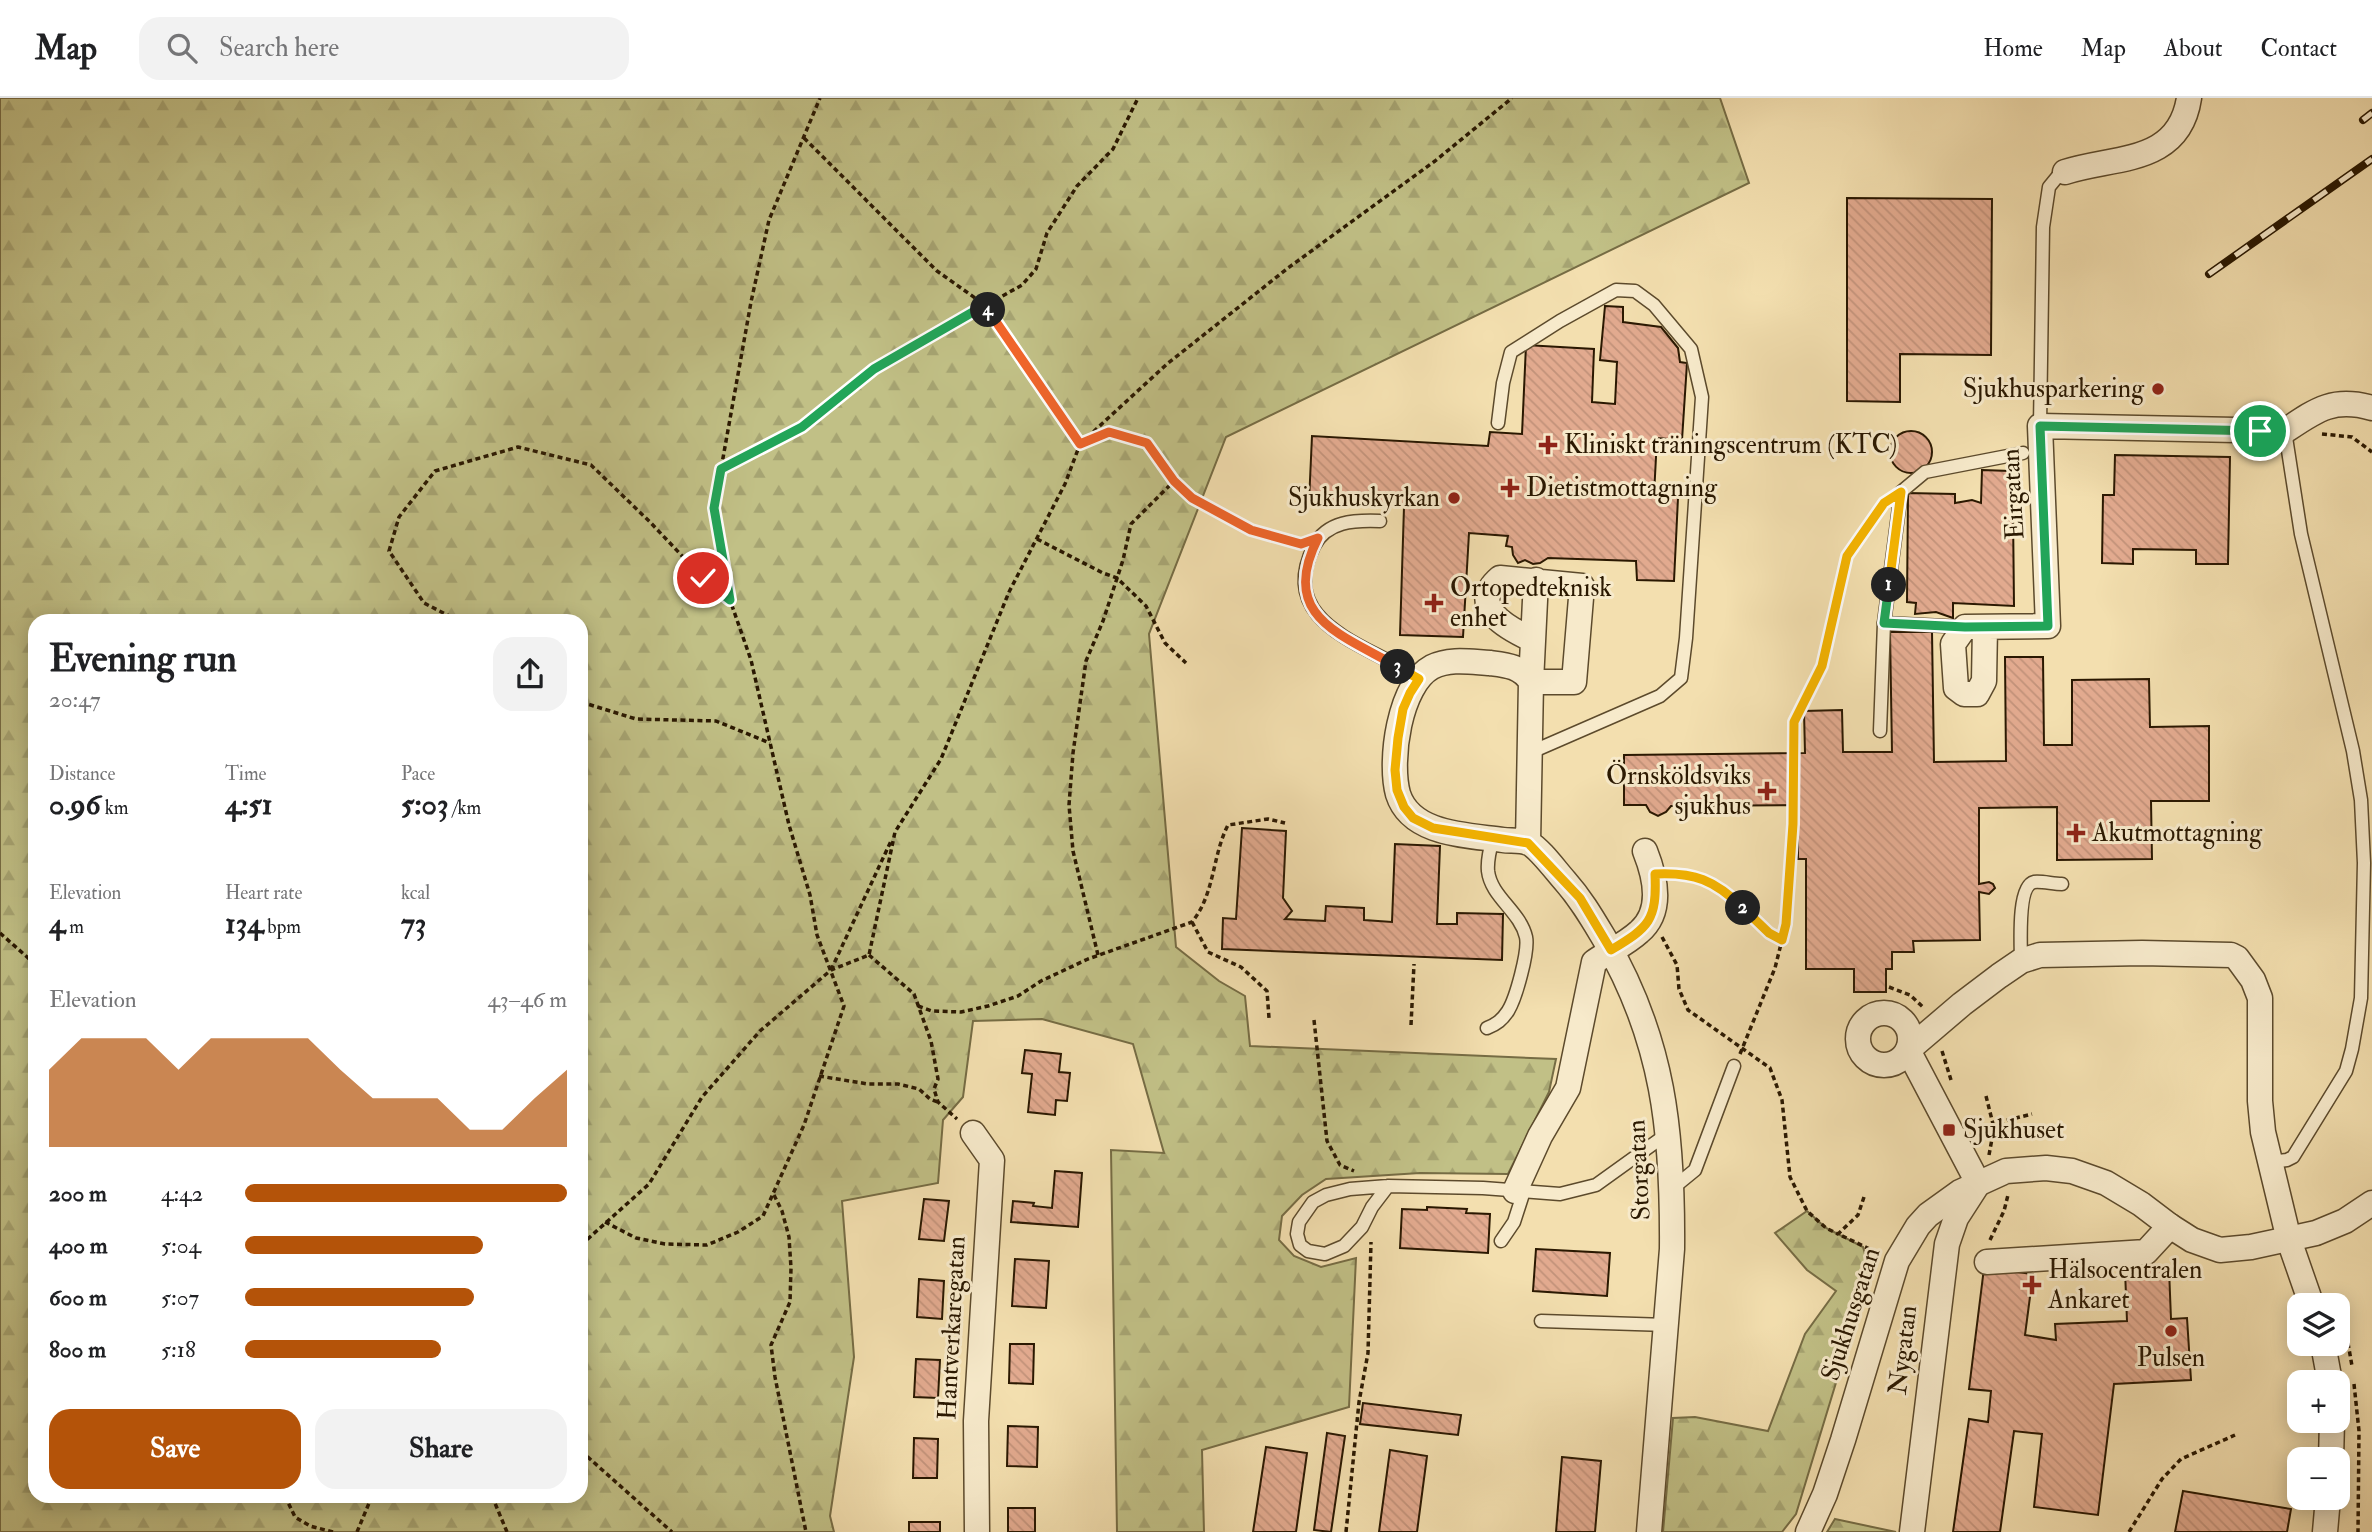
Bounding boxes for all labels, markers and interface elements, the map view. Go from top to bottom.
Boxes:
search box [139,17,629,80]
text: Map [35,28,97,69]
icon: search [163,29,201,67]
text: Search here [219,32,339,64]
text: Home [1983,33,2043,64]
text: Map [2081,33,2126,64]
text: About [2164,33,2223,64]
text: Contact [2261,33,2337,64]
pin: 4 [970,292,1006,328]
text: 4 [982,297,993,321]
place label: Sjukhusparkering [1963,373,2145,406]
marker: Sjukhusparkering [2150,381,2166,397]
pin [2230,401,2290,461]
icon: arrive [2241,412,2279,450]
place label: Kliniskt träningscentrum (KTC) [1564,429,1897,461]
marker: Kliniskt träningscentrum (KTC) [1538,435,1558,455]
street label: Eirgatan [1995,448,2031,540]
place label: Dietistmottagning [1526,472,1718,504]
marker: Dietistmottagning [1500,478,1520,498]
place label: Sjukhuskyrkan [1288,482,1440,514]
marker: Sjukhuskyrkan [1446,490,1462,506]
pin [673,548,733,608]
icon: check [684,559,722,597]
pin: 1 [1871,568,1906,602]
place label: Ortopedteknisk enhet [1450,572,1612,634]
text: 1 [1885,572,1892,596]
marker: Ortopedteknisk enhet [1424,593,1444,613]
text: Evening run [49,635,237,683]
button: share [493,637,567,711]
pin: 3 [1380,650,1416,684]
text: 3 [1394,654,1401,678]
text: 20:47 [49,685,101,714]
place label: Örnsköldsviks sjukhus [1606,759,1751,822]
text: Distance [49,762,115,786]
text: Time [225,762,267,786]
text: Pace [401,762,435,786]
marker: Örnsköldsviks sjukhus [1757,781,1777,801]
text: 0.96 [49,786,101,823]
text: 4:51 [225,786,273,823]
text: 5:03 [401,786,449,823]
text: km [101,796,128,820]
text: /km [449,796,481,820]
place label: Akutmottagning [2091,817,2263,849]
marker: Akutmottagning [2066,823,2086,843]
text: Elevation [49,881,121,905]
text: Heart rate [225,881,302,905]
text: kcal [401,881,430,905]
pin: 2 [1726,890,1760,926]
text: 2 [1738,895,1747,919]
text: 4 [49,905,65,942]
text: 134 [225,905,263,942]
text: 73 [401,905,426,942]
text: m [65,915,84,939]
text: bpm [263,915,301,939]
text: Elevation [49,985,137,1014]
text: 43–46 m [487,985,567,1014]
place label: Sjukhuset [1963,1114,2064,1146]
street label: Storgatan [1620,1119,1658,1221]
marker: Sjukhuset [1941,1122,1957,1138]
text: 200 m [49,1179,107,1208]
text: 4:42 [161,1179,203,1208]
text: 400 m [49,1231,108,1260]
text: 5:04 [161,1231,201,1260]
street label: Hantverkaregatan [931,1235,973,1421]
street label: Sjukhusgatan [1814,1243,1888,1385]
place label: Hälsocentralen Ankaret [2047,1254,2202,1316]
marker: Hälsocentralen Ankaret [2022,1275,2042,1295]
text: 600 m [49,1283,107,1312]
text: 5:07 [161,1283,199,1312]
map controls [2287,1293,2350,1510]
button: layers [2287,1293,2350,1356]
street label: Nygatan [1882,1303,1924,1397]
marker: Pulsen [2163,1323,2179,1339]
text: 800 m [49,1335,106,1364]
text: 5:18 [161,1335,196,1364]
place label: Pulsen [2137,1342,2205,1374]
button: + [2287,1370,2350,1433]
button: Save [49,1409,301,1489]
button: Share [315,1409,567,1489]
button: − [2287,1447,2350,1510]

